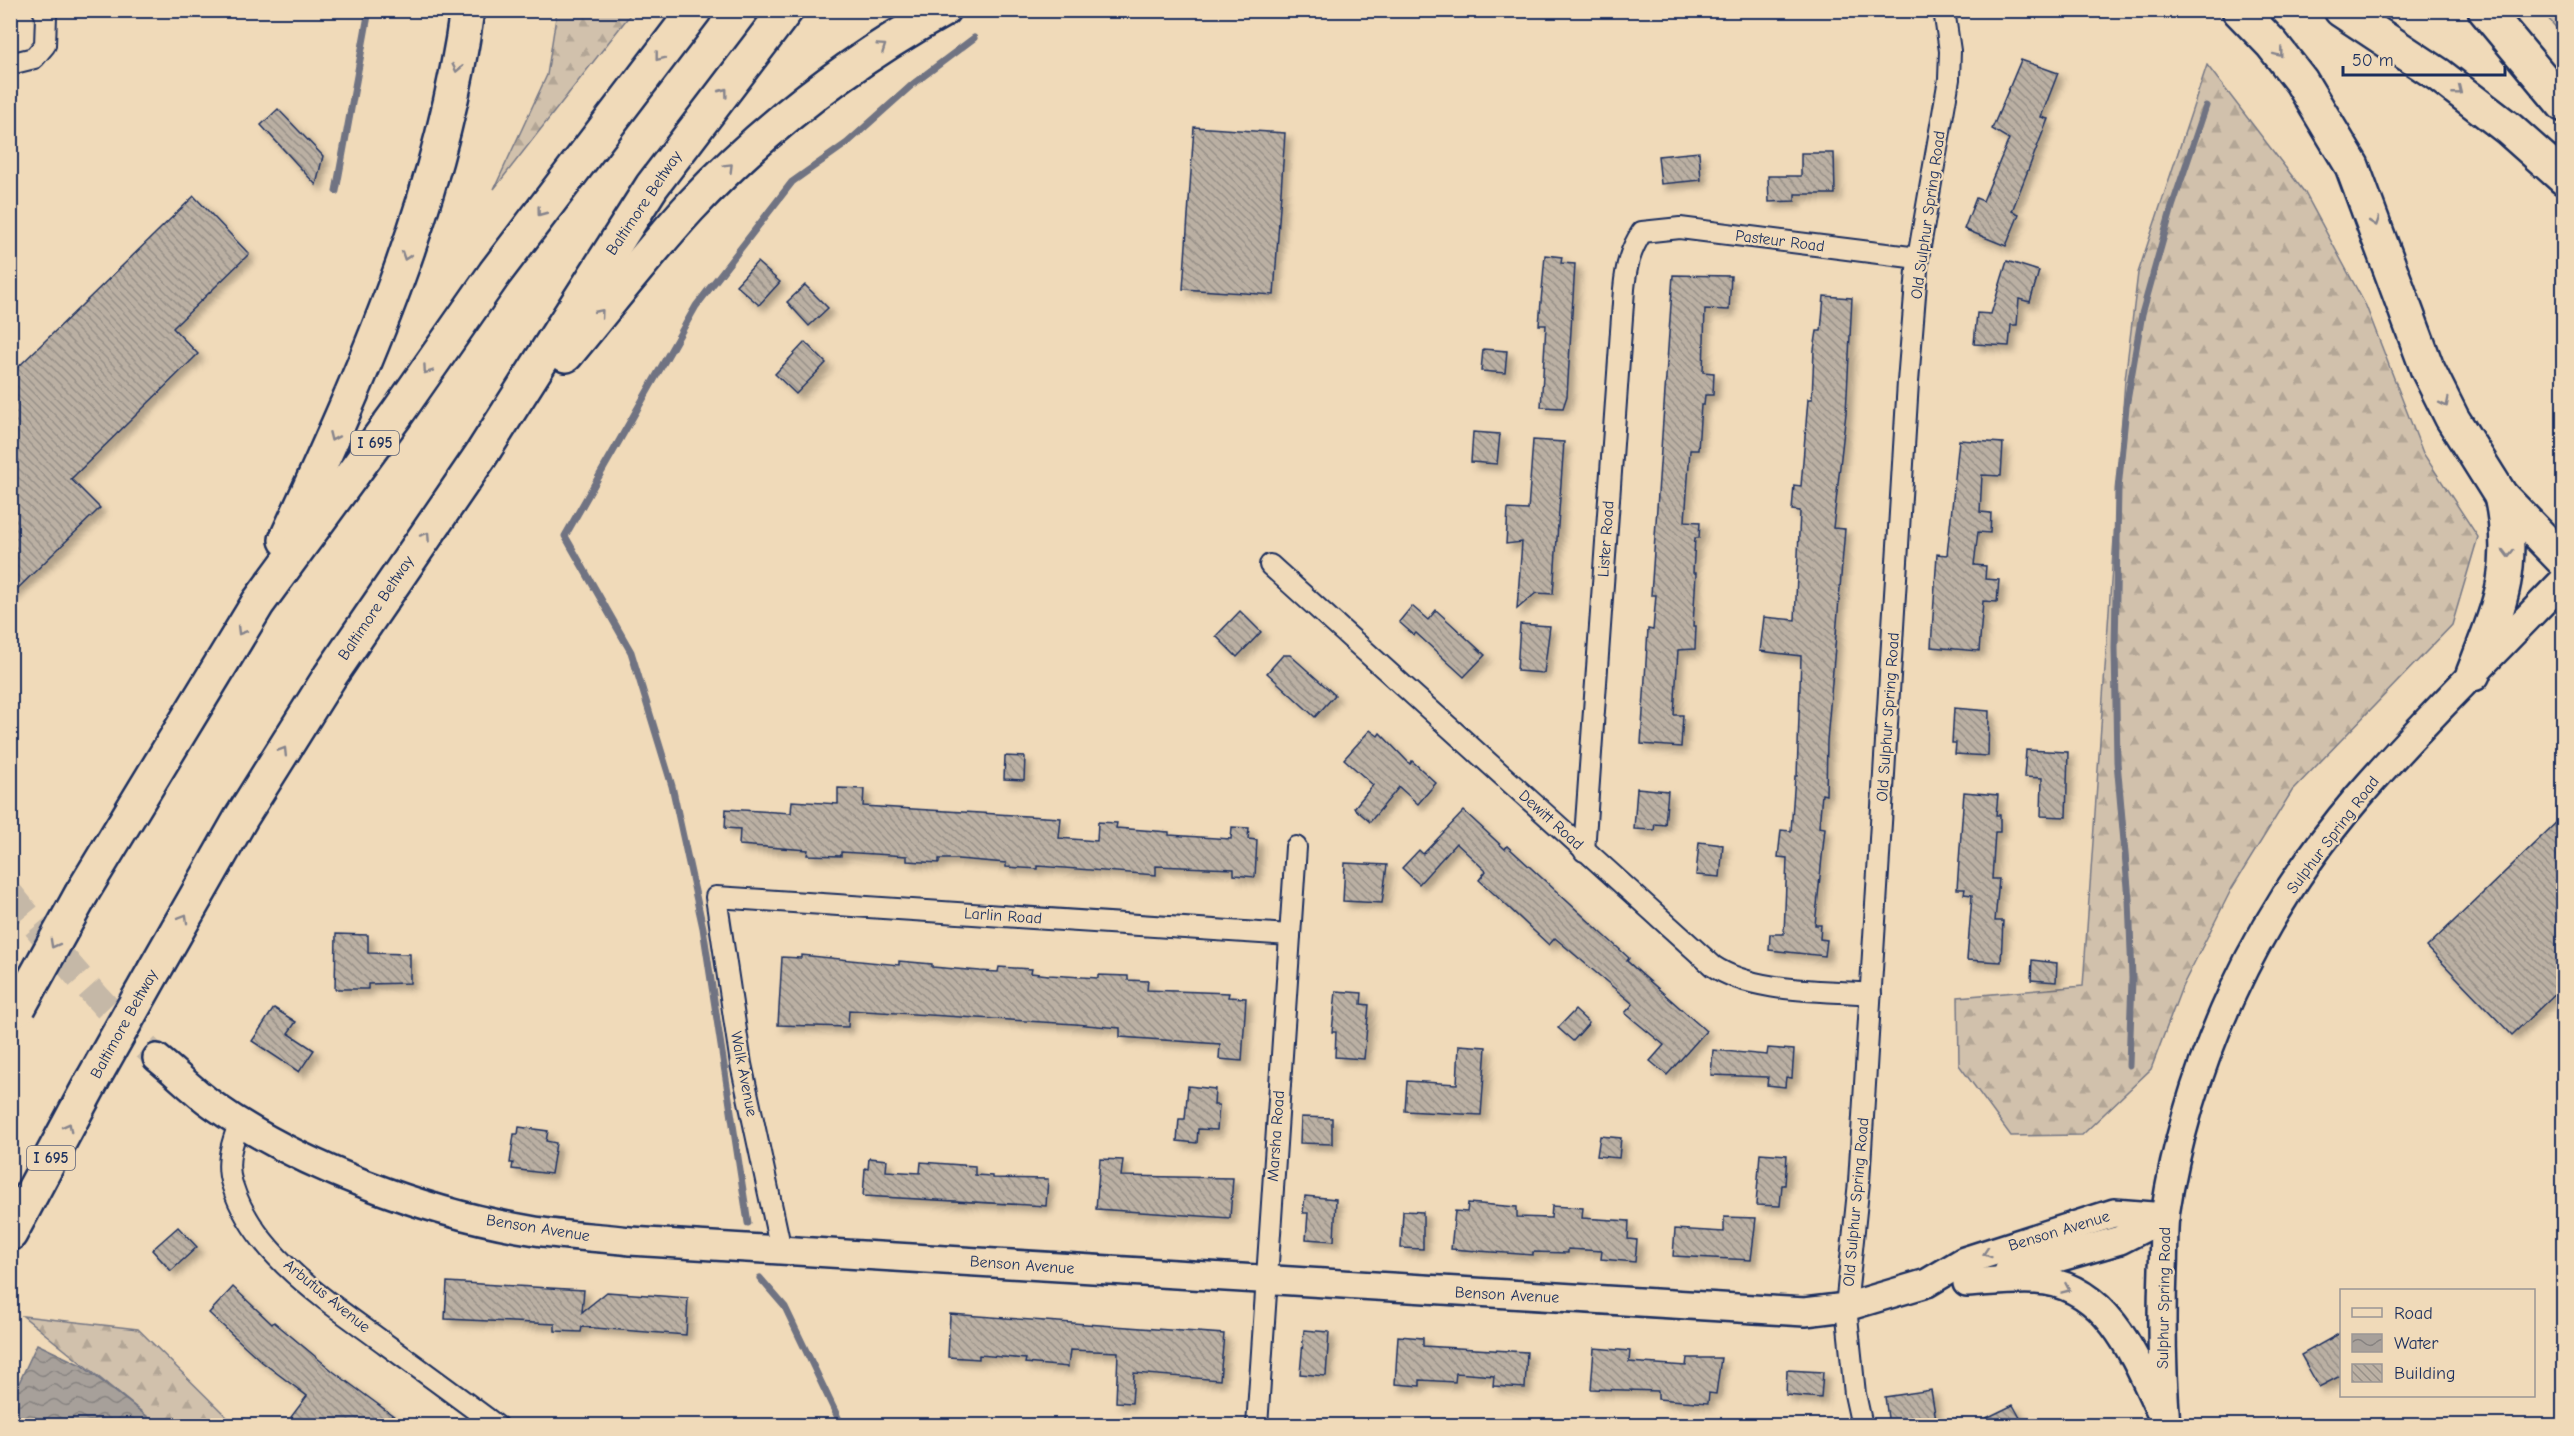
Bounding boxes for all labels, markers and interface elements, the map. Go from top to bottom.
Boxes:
scale bar [2343,39,2505,77]
one-way arrow [875,43,886,54]
one-way arrow [2271,46,2282,57]
one-way arrow [656,50,667,61]
text: 50 m [2352,50,2394,71]
one-way arrow [452,63,465,73]
one-way arrow [2451,84,2462,95]
one-way arrow [716,87,727,98]
street label: Old Sulphur Spring Road [1907,130,1949,300]
street label: Baltimore Beltway [603,147,686,258]
one-way arrow [722,164,733,175]
one-way arrow [538,205,549,216]
one-way arrow [2367,216,2380,227]
street label: Pasteur Road [1734,227,1826,255]
one-way arrow [401,250,413,261]
one-way arrow [593,309,604,320]
one-way arrow [423,364,434,375]
one-way arrow [2438,397,2449,408]
one-way arrow [328,430,340,441]
road number: I 695 [351,431,399,455]
street label: Lister Road [1594,500,1618,578]
one-way arrow [419,531,430,542]
one-way arrow [2501,549,2514,558]
street label: Baltimore Beltway [335,552,418,663]
one-way arrow [236,625,248,635]
street label: Old Sulphur Spring Road [1873,632,1903,802]
one-way arrow [276,747,288,757]
street label: Sulphur Spring Road [2283,773,2383,897]
street label: Dewitt Road [1515,786,1587,854]
street label: Larlin Road [963,904,1043,928]
one-way arrow [177,914,188,924]
one-way arrow [50,938,61,948]
street label: Baltimore Beltway [87,966,162,1082]
street label: Walk Avenue [727,1030,761,1118]
street label: Marsha Road [1264,1090,1288,1182]
street label: Old Sulphur Spring Road [1840,1117,1872,1287]
one-way arrow [61,1122,72,1133]
road number: I 695 [27,1146,75,1170]
street label: Benson Avenue [2006,1207,2112,1255]
street label: Benson Avenue [485,1211,591,1245]
street label: Sulphur Spring Road [2154,1227,2174,1369]
one-way arrow [1982,1246,1993,1258]
street label: Benson Avenue [969,1252,1075,1278]
street label: Arbutus Avenue [280,1256,374,1336]
one-way arrow [2059,1281,2070,1293]
street label: Benson Avenue [1454,1283,1560,1307]
legend [2340,1289,2535,1397]
text: Road [2394,1303,2433,1324]
text: Water [2394,1333,2439,1354]
text: Building [2394,1363,2456,1384]

